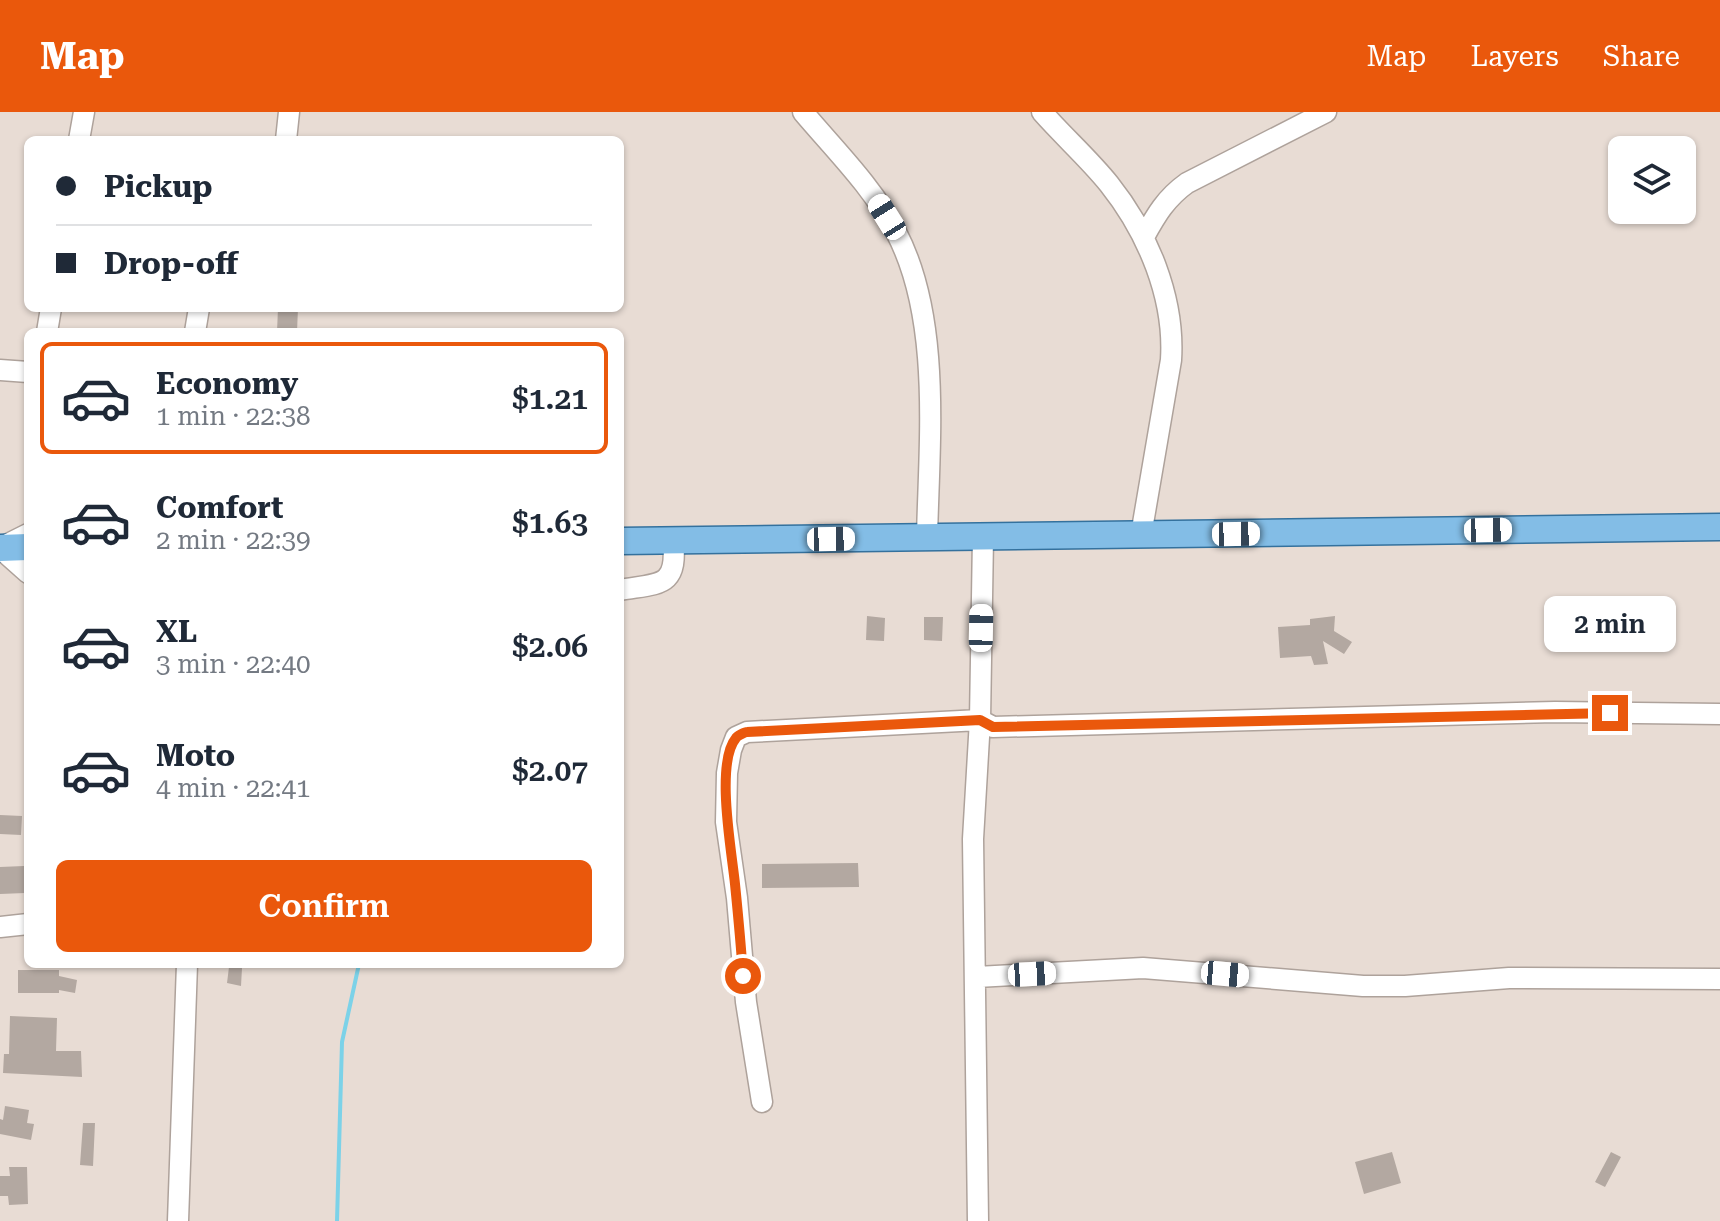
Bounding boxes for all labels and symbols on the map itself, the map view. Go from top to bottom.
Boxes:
car [864,190,910,244]
car [1464,518,1512,542]
car [1212,522,1260,546]
car [807,527,855,551]
callout: 2 min [1544,597,1676,653]
car [969,604,993,652]
route end [1592,695,1628,731]
route start [725,958,761,994]
car [1200,960,1250,988]
car [1007,961,1057,987]

